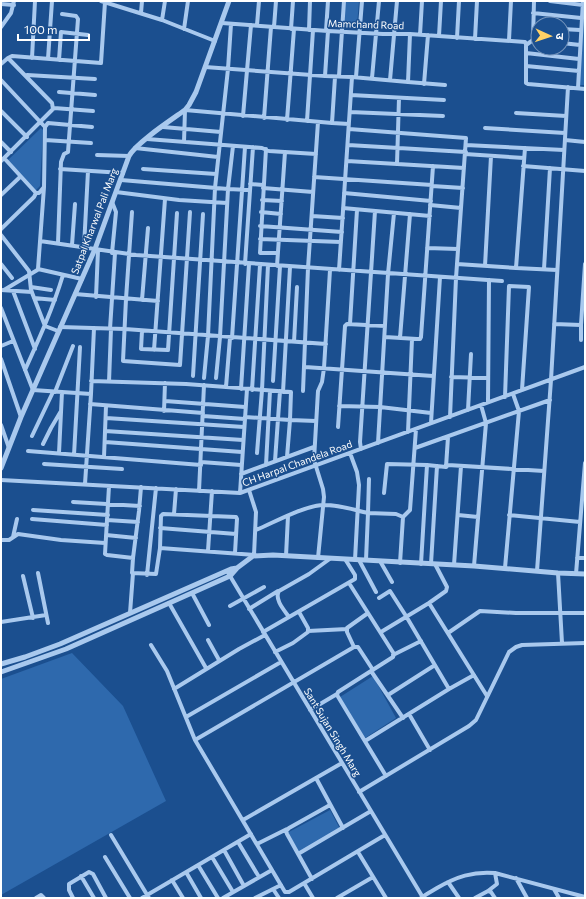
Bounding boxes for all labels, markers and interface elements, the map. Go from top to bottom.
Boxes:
scale bar [18,16,89,42]
north arrow [530,16,570,56]
street label: Mamchand Road [328,17,404,31]
text: 100 m [24,22,58,36]
text: उ [554,33,567,41]
street label: Satpal Kharwal Pali Marg [68,166,120,276]
street label: CH Harpal Chandela Road [240,437,354,489]
street label: Sant Sujan Singh Marg [302,686,364,779]

